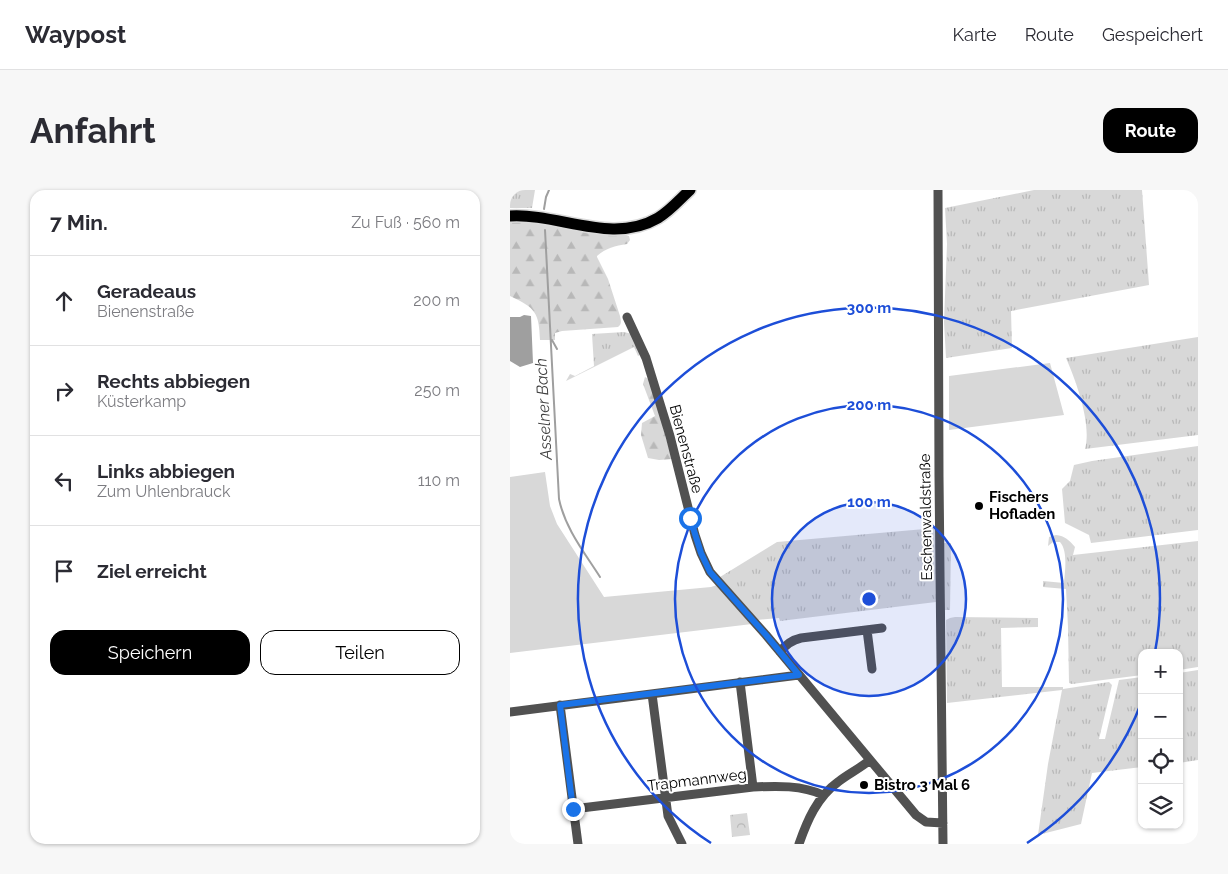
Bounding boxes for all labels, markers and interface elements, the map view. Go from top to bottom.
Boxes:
text: Waypost [25,20,126,49]
text: Karte [953,24,997,45]
text: Route [1025,24,1074,45]
text: Gespeichert [1102,24,1203,45]
button: Route [1103,108,1198,153]
text: Anfahrt [30,110,156,151]
text: 7 Min. [50,210,108,235]
text: Zu Fuß · 560 m [351,213,460,232]
text: Geradeaus [97,280,196,302]
icon: ahead [50,287,78,315]
text: 200 m [413,291,460,310]
text: 300 m [847,299,891,317]
text: Bienenstraße [97,302,194,321]
water label: Asselner Bach [531,358,556,461]
text: Rechts abbiegen [97,370,250,392]
icon: right [50,377,78,405]
text: 250 m [414,381,460,400]
text: Küsterkamp [97,392,186,411]
text: 200 m [847,396,891,414]
street label: Bienenstraße [666,403,707,496]
street label: Eschenwaldstraße [916,453,936,581]
text: Links abbiegen [97,460,235,482]
icon: left [50,467,78,495]
text: 110 m [418,471,460,490]
text: Zum Uhlenbrauck [97,482,230,501]
place label: Fischers Hofladen [989,488,1055,523]
text: 100 m [847,493,891,511]
marker: Fischers Hofladen [973,500,985,512]
route start [679,507,702,530]
icon: arrive [50,557,78,585]
text: Ziel erreicht [97,560,207,582]
centre of rings [860,590,878,608]
button: Speichern [50,630,250,675]
button: Teilen [260,630,460,675]
map controls [1138,649,1183,829]
button: + [1138,649,1183,694]
button: − [1138,694,1183,739]
button: locate [1138,739,1183,784]
street label: Trapmannweg [646,765,748,795]
place label: Bistro 3 Mal 6 [874,776,970,794]
marker: Bistro 3 Mal 6 [858,779,870,791]
button: layers [1138,784,1183,829]
route end [562,798,585,821]

